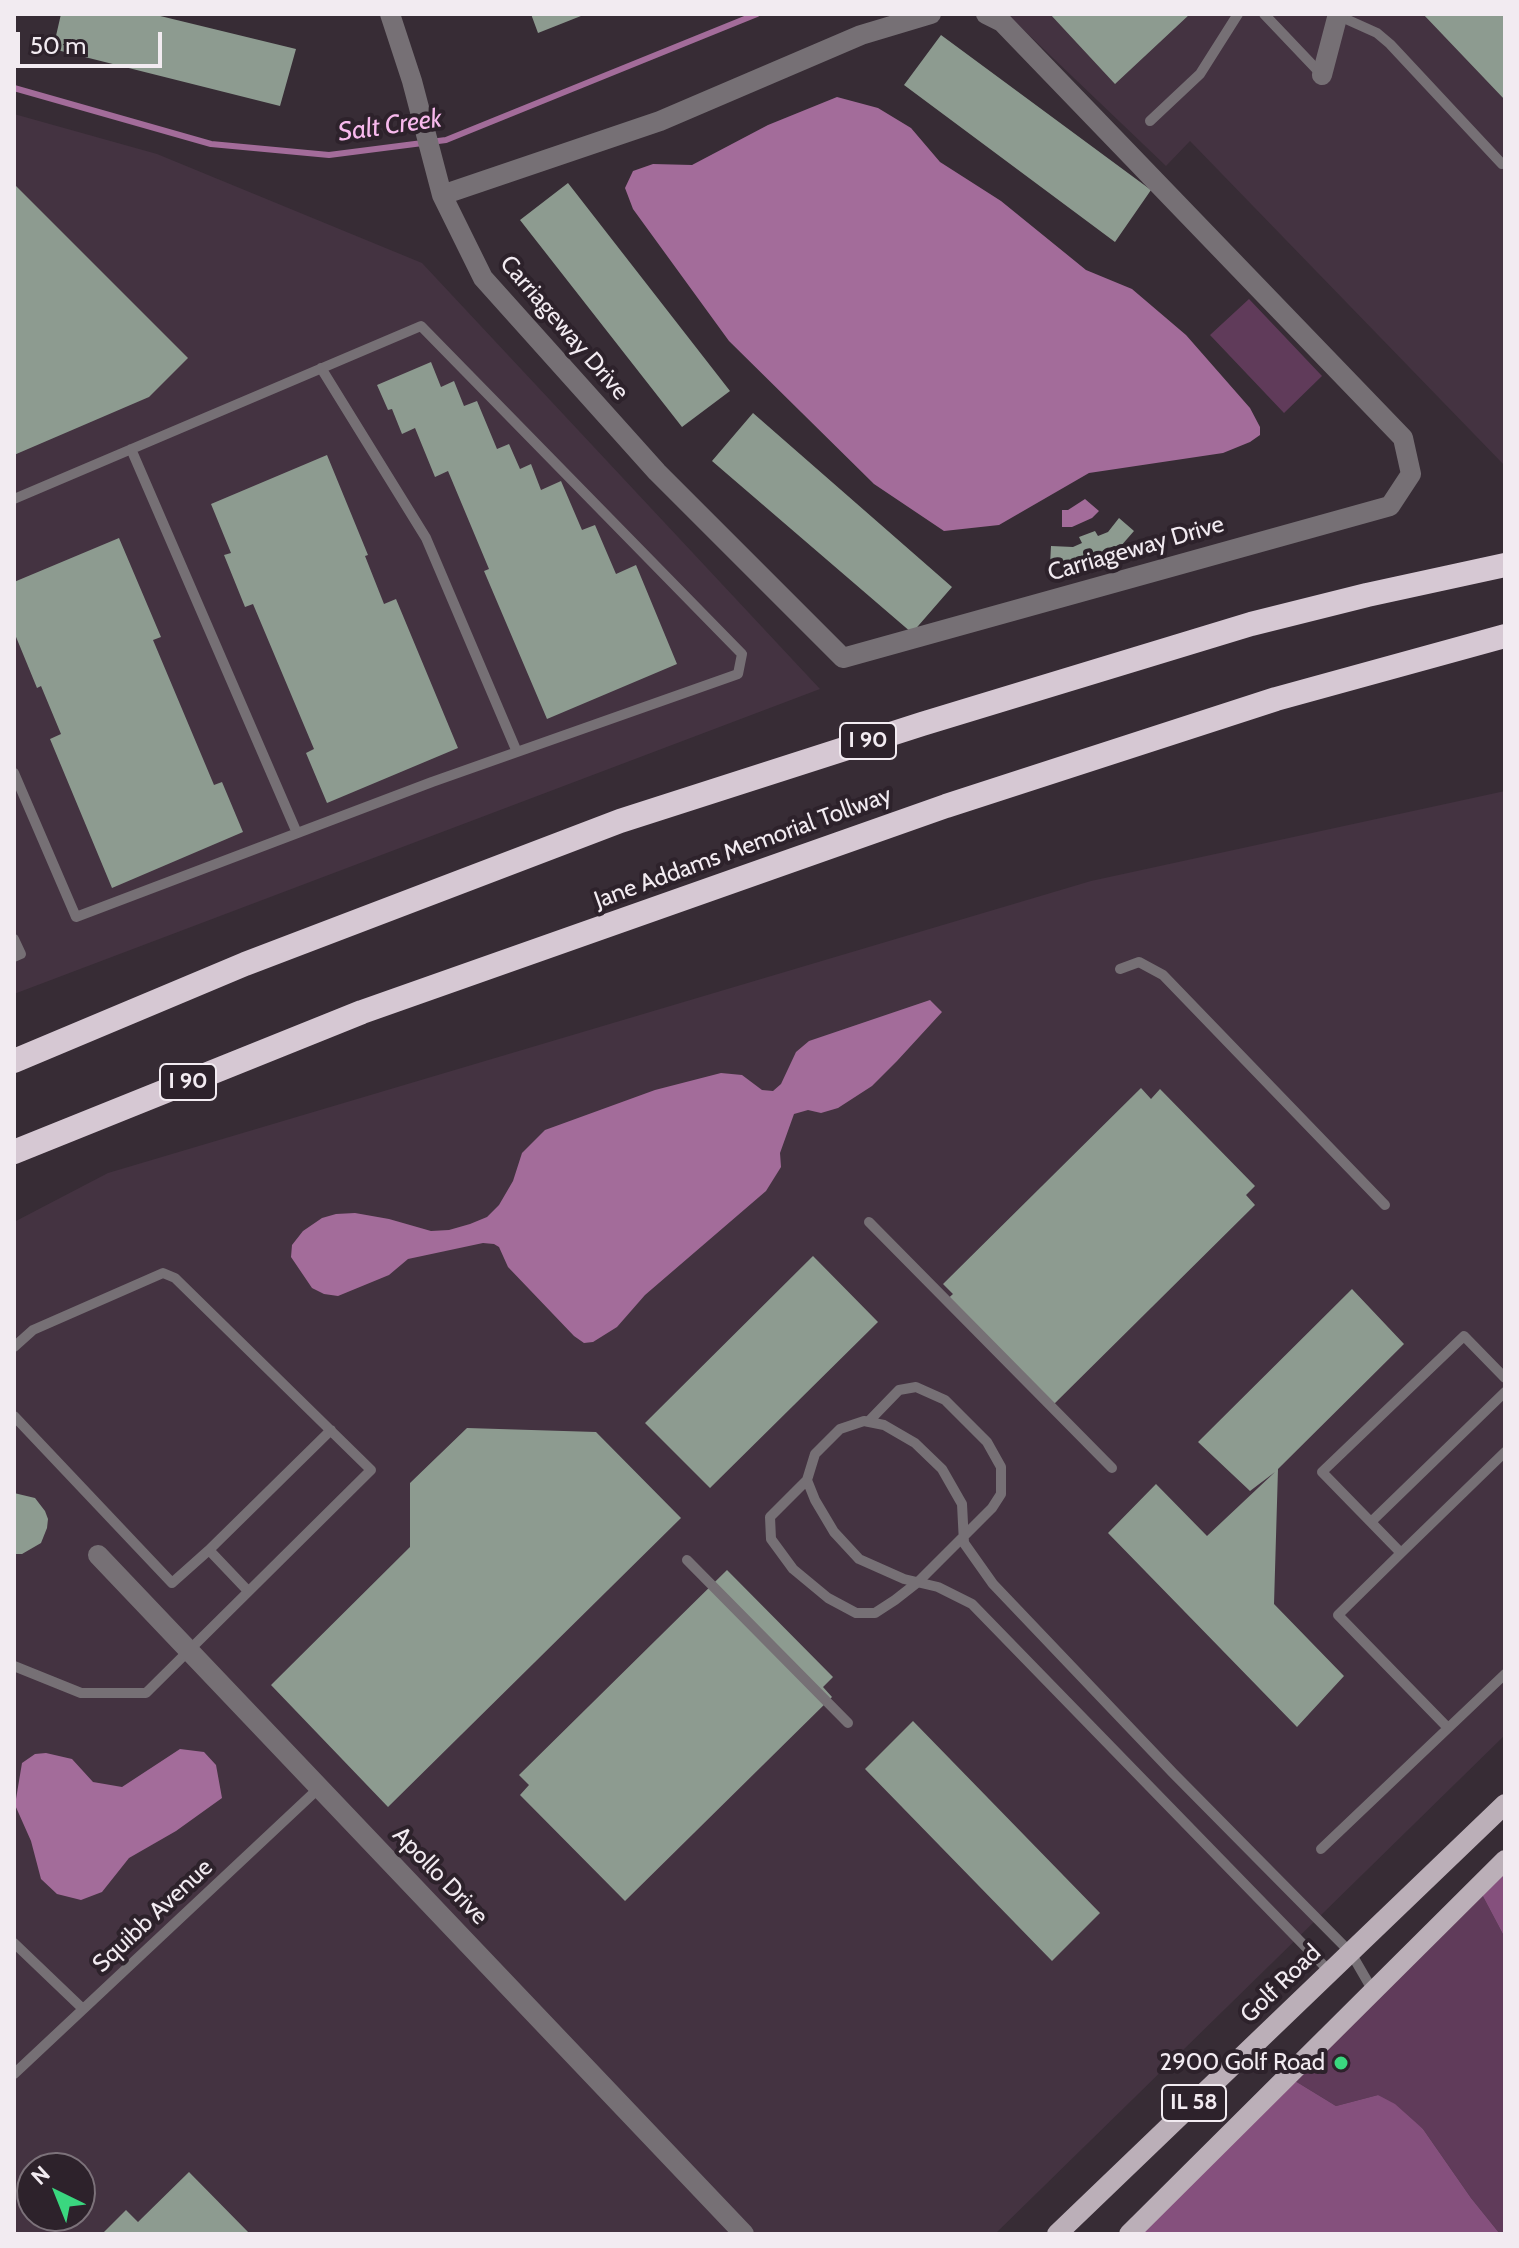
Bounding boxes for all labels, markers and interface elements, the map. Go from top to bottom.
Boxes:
scale bar [20,16,166,66]
text: 50 m [30,31,86,60]
water label: Salt Creek [336,103,444,149]
street label: Carriageway Drive [493,250,635,406]
street label: Carriageway Drive [1045,510,1227,588]
road number: I 90 [840,723,896,759]
street label: Jane Addams Memorial Tollway [590,781,896,915]
road number: I 90 [160,1064,216,1100]
street label: Apollo Drive [386,1821,494,1931]
street label: Squibb Avenue [87,1853,219,1979]
street label: Golf Road [1235,1939,1327,2029]
place label: 2900 Golf Road [1160,2049,1325,2077]
marker: 2900 Golf Road [1332,2054,1350,2072]
road number: IL 58 [1162,2085,1226,2121]
north arrow [16,2152,96,2232]
text: N [26,2160,56,2191]

